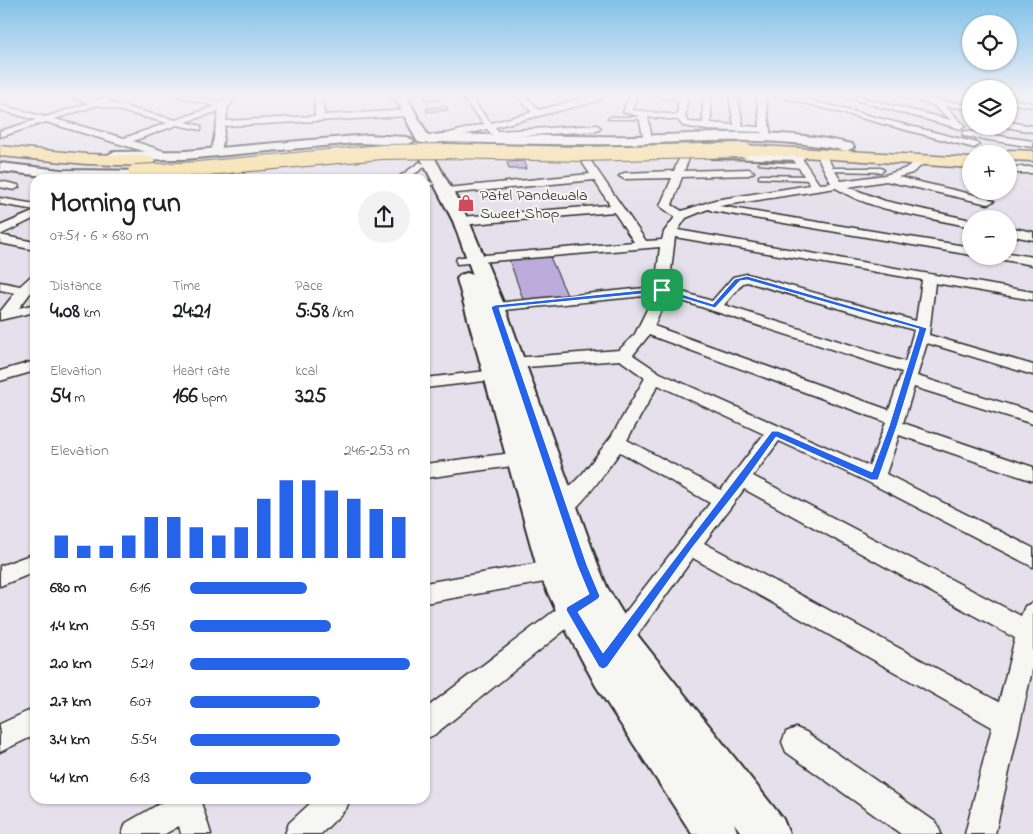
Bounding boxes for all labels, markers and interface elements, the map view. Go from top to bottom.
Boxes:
map controls [962,15,1017,265]
button: locate [962,15,1017,70]
button: layers [962,80,1017,135]
button: + [962,145,1017,200]
text: Morning run [50,184,181,225]
place label: Patel Pandewala Sweet Shop [480,184,588,226]
button: share [358,191,410,243]
shop icon: Patel Pandewala Sweet Shop [456,193,476,213]
button: − [962,210,1017,265]
text: 07:51 · 6 × 680 m [50,224,149,248]
pin [641,269,683,311]
text: Distance [50,276,102,297]
text: Time [173,276,200,297]
text: Pace [295,276,323,297]
icon: arrive [648,276,676,304]
text: 4.08 [50,297,80,327]
text: 24:21 [173,297,211,327]
text: 5:58 [295,297,329,327]
text: km [80,303,100,324]
text: /km [329,303,354,324]
text: Elevation [50,361,101,382]
text: Heart rate [173,361,230,382]
text: kcal [295,361,318,382]
text: 54 [50,382,71,412]
text: 166 [173,382,198,412]
text: 325 [295,382,326,412]
text: m [71,388,85,409]
text: bpm [198,388,227,409]
text: Elevation [50,439,109,463]
text: 246–253 m [344,439,410,463]
text: 680 m [50,576,86,600]
text: 6:16 [130,576,151,600]
text: 1.4 km [50,614,88,638]
text: 5:59 [130,614,154,638]
text: 2.0 km [50,652,92,676]
text: 5:21 [130,652,154,676]
text: 2.7 km [50,690,91,714]
text: 6:07 [130,690,152,714]
text: 3.4 km [50,728,90,752]
text: 5:54 [130,728,156,752]
text: 4.1 km [50,766,88,790]
text: 6:13 [130,766,150,790]

